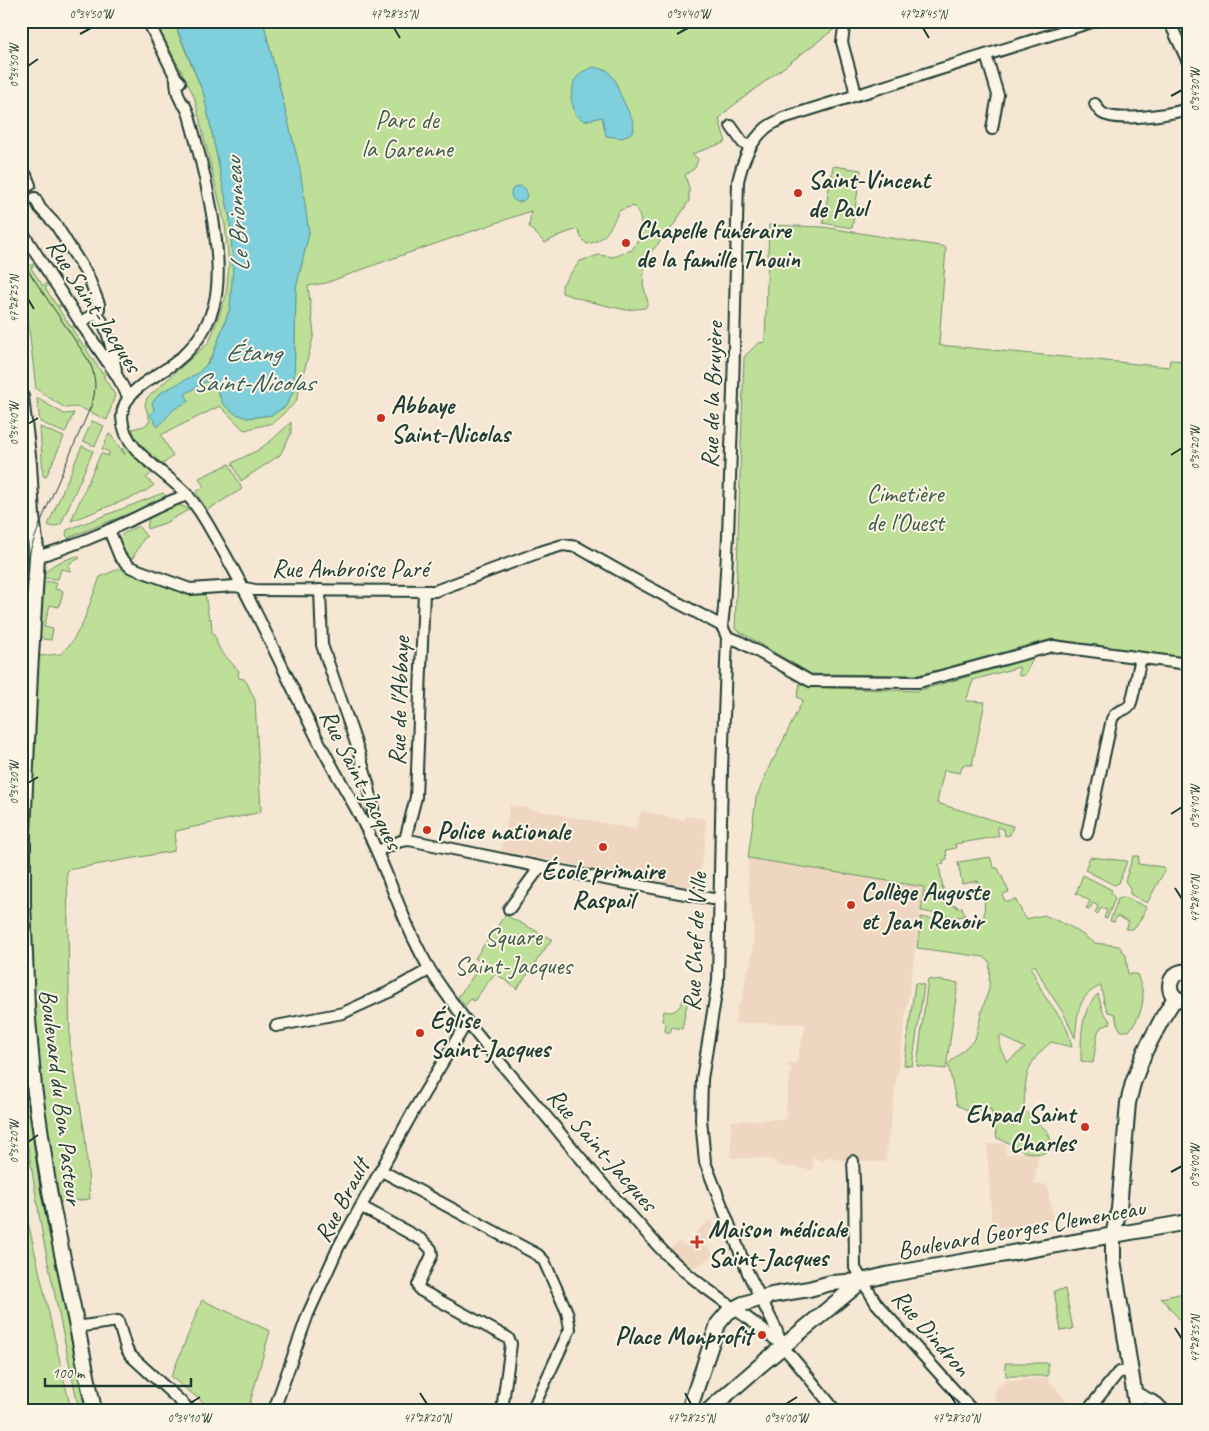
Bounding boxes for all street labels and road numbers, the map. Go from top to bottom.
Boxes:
street label: Rue Saint-Jacques [39,233,151,381]
street label: Rue de la Bruyère [693,319,731,469]
street label: Rue Ambroise Paré [272,553,432,585]
street label: Rue de l'Abbaye [381,634,417,766]
street label: Rue Saint-Jacques [312,704,411,857]
street label: Rue Chef de Ville [675,870,715,1012]
street label: Boulevard du Bon Pasteur [32,988,90,1209]
street label: Rue Saint-Jacques [540,1081,666,1220]
street label: Rue Brault [307,1150,379,1248]
street label: Boulevard Georges Clemenceau [895,1191,1149,1267]
street label: Rue Dindron [885,1282,978,1383]

